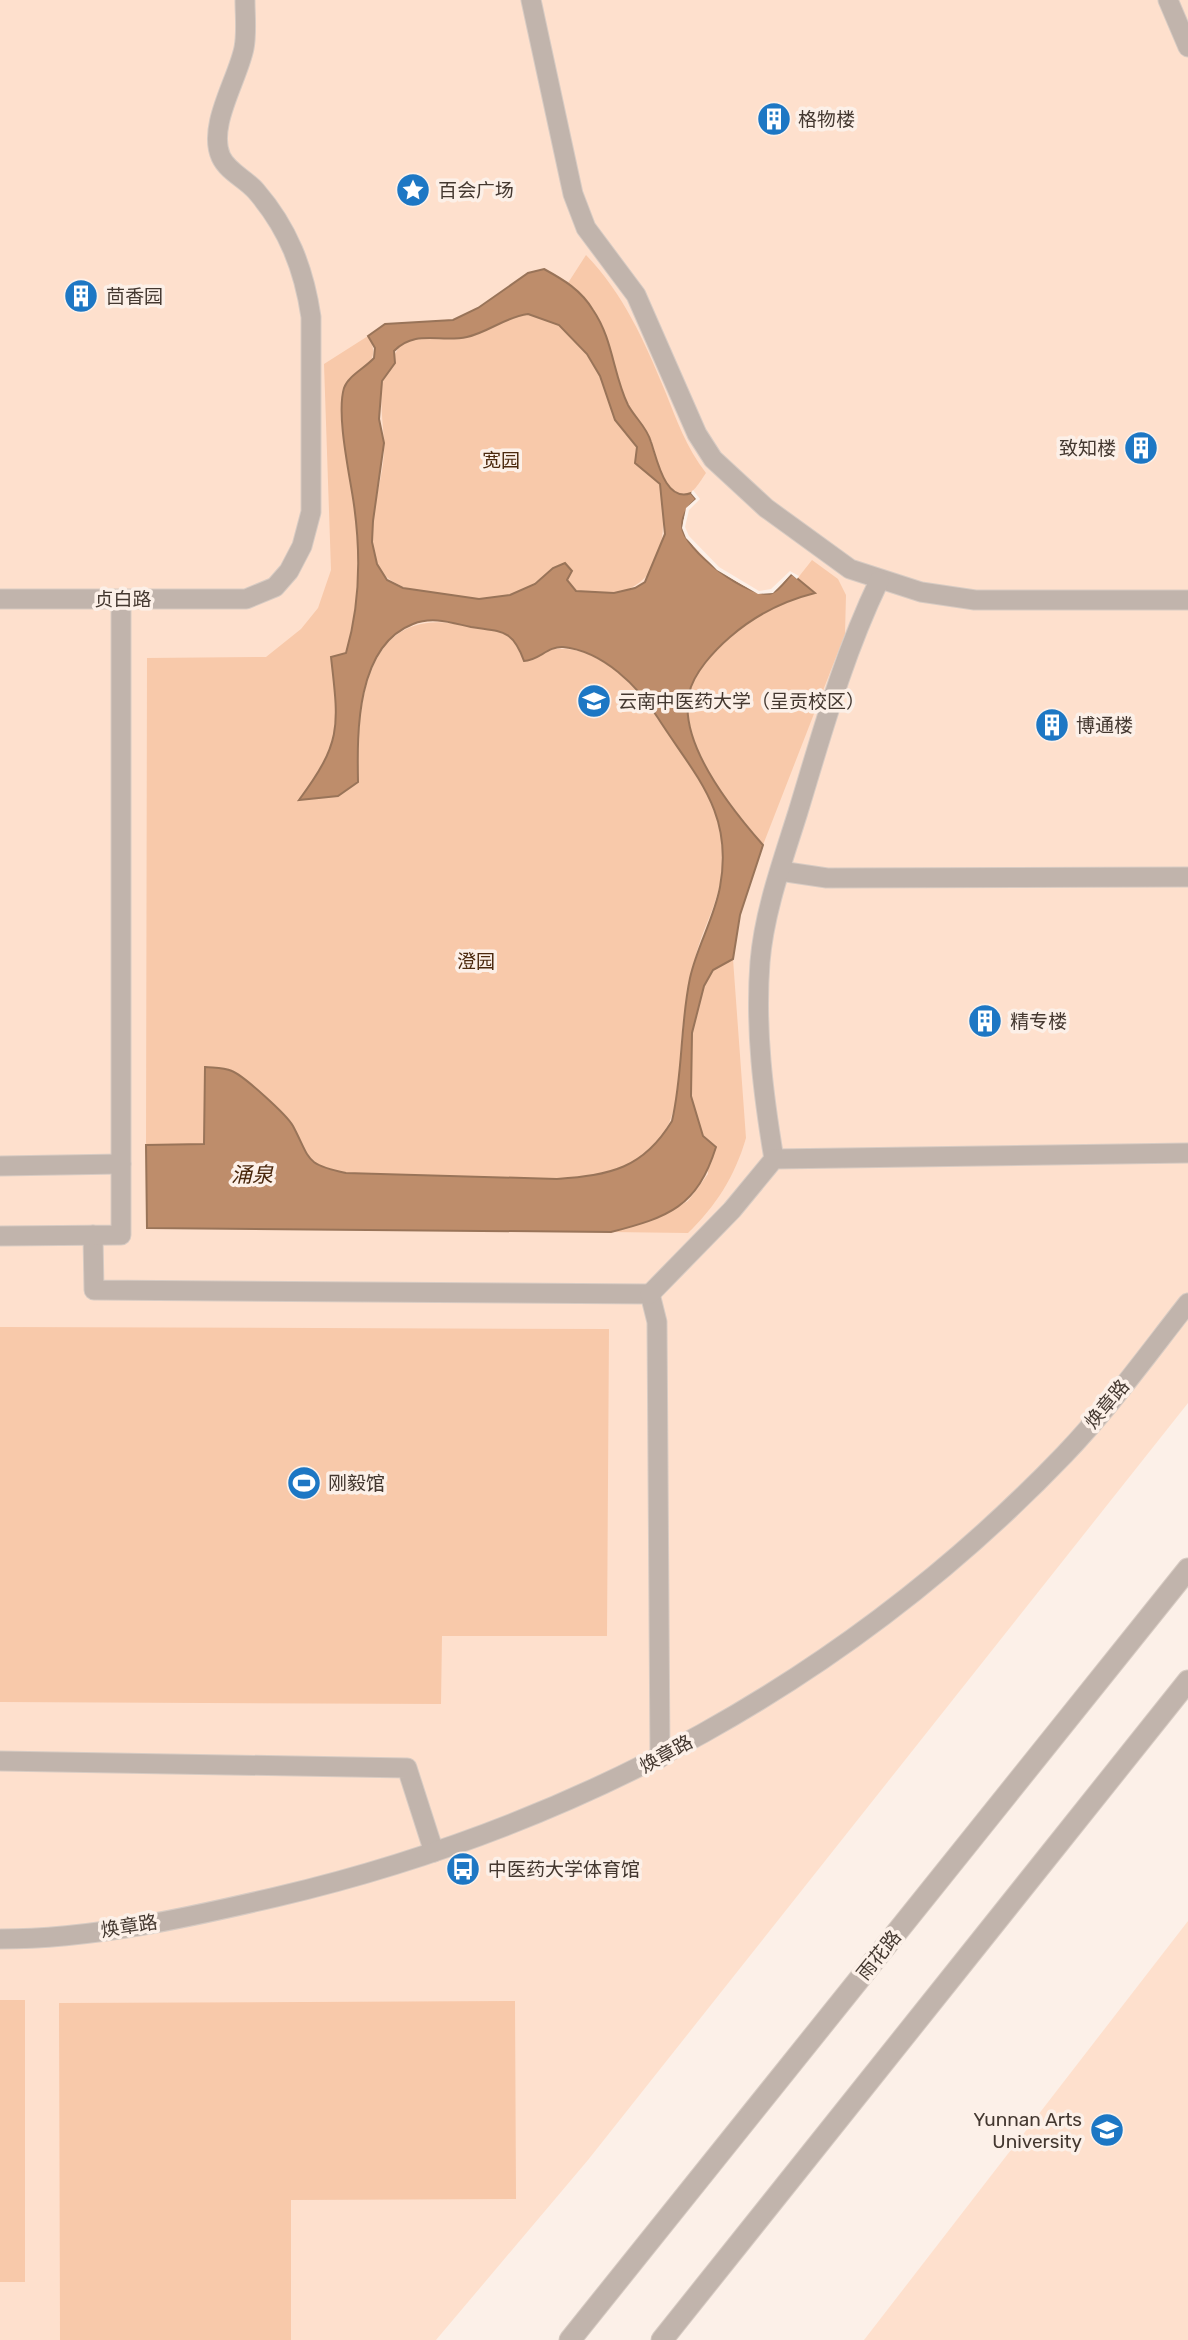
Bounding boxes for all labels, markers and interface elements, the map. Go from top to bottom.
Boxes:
building icon: 格物楼 [755,100,793,138]
place label: 格物楼 [798,108,855,131]
place icon: 百会广场 [394,171,432,209]
place label: 百会广场 [438,179,514,202]
building icon: 茴香园 [62,277,100,315]
place label: 茴香园 [106,285,163,308]
building icon: 致知楼 [1122,429,1160,467]
place label: 致知楼 [1059,437,1116,460]
park label: 宽园 [482,449,520,472]
street label: 贞白路 [94,588,152,611]
school or university icon: 云南中医药大学（呈贡校区） [575,682,613,720]
place label: 云南中医药大学（呈贡校区） [618,690,865,713]
building icon: 博通楼 [1033,706,1071,744]
place label: 博通楼 [1076,714,1133,737]
park label: 澄园 [457,950,495,973]
building icon: 精专楼 [966,1002,1004,1040]
place label: 精专楼 [1010,1010,1067,1033]
water label: 涌泉 [231,1162,274,1187]
street label: 焕章路 [1080,1375,1134,1433]
sports icon: 刚毅馆 [285,1464,323,1502]
place label: 刚毅馆 [328,1472,385,1495]
street label: 焕章路 [635,1730,697,1778]
bus stop icon: 中医药大学体育馆 [444,1850,482,1888]
place label: 中医药大学体育馆 [488,1858,640,1881]
street label: 焕章路 [99,1910,159,1942]
street label: 雨花路 [852,1926,906,1984]
place label: Yunnan Arts University [973,2108,1082,2153]
school or university icon: Yunnan Arts University [1088,2111,1126,2149]

